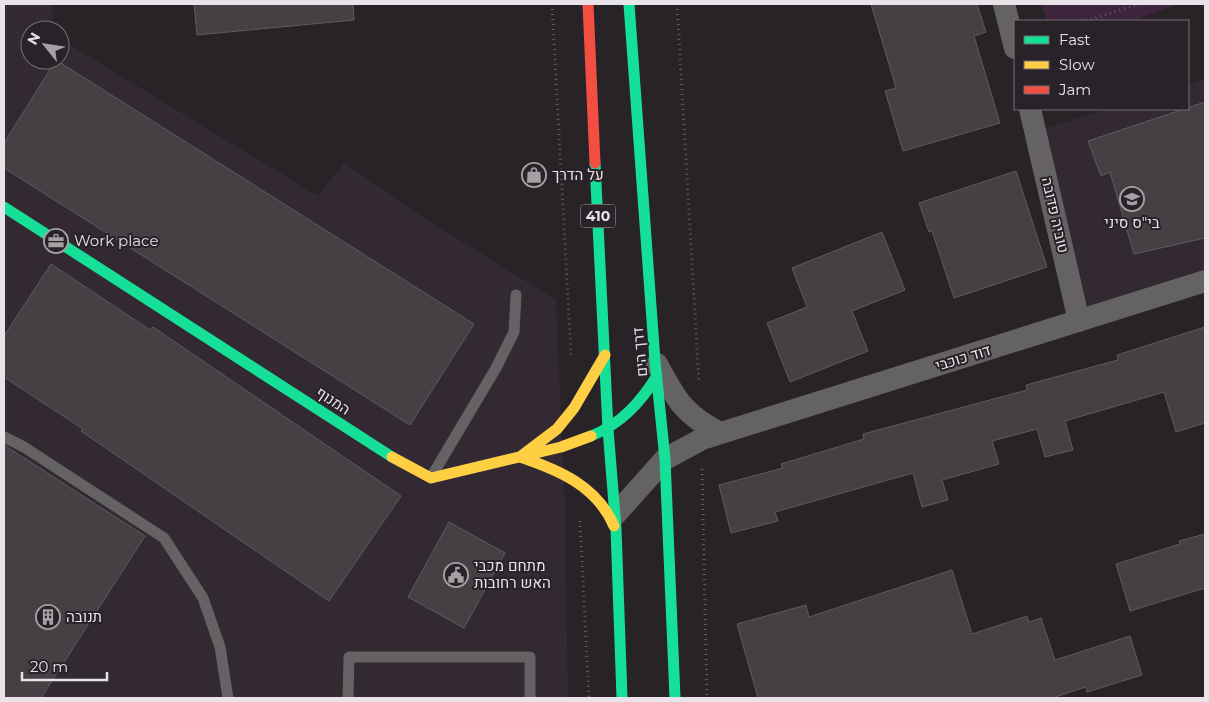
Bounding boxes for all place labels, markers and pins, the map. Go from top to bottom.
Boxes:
shop icon: על הדרך [521,162,547,188]
place label: על הדרך [552,165,604,184]
school or university icon: בי"ס סיני [1119,186,1145,212]
place label: בי"ס סיני [1104,213,1160,232]
office icon: Work place [43,228,69,254]
place label: Work place [74,231,158,250]
place label: מתחם מכבי האש רחובות [474,556,551,592]
public building icon: מתחם מכבי האש רחובות [443,562,469,588]
building icon: תנובה [35,604,61,630]
place label: תנובה [66,607,102,626]

